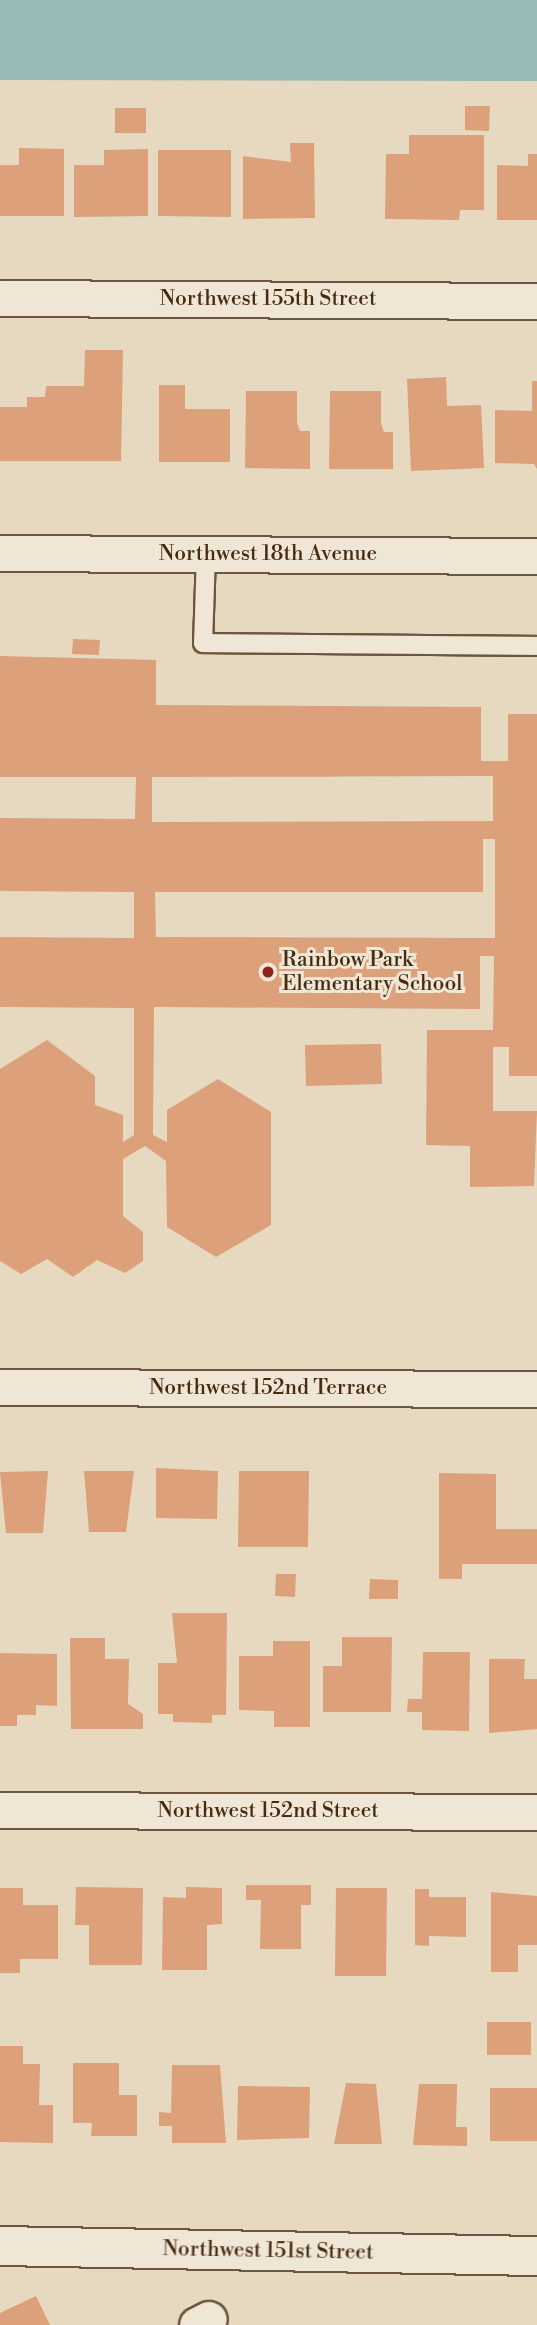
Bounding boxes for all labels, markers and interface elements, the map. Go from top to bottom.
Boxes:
street label: Northwest 155th Street [160,286,376,312]
street label: Northwest 18th Avenue [159,541,377,567]
place label: Rainbow Park Elementary School [282,947,462,997]
marker: Rainbow Park Elementary School [260,964,276,980]
street label: Northwest 152nd Terrace [149,1375,387,1401]
street label: Northwest 152nd Street [157,1798,379,1824]
street label: Northwest 151st Street [162,2237,374,2265]

